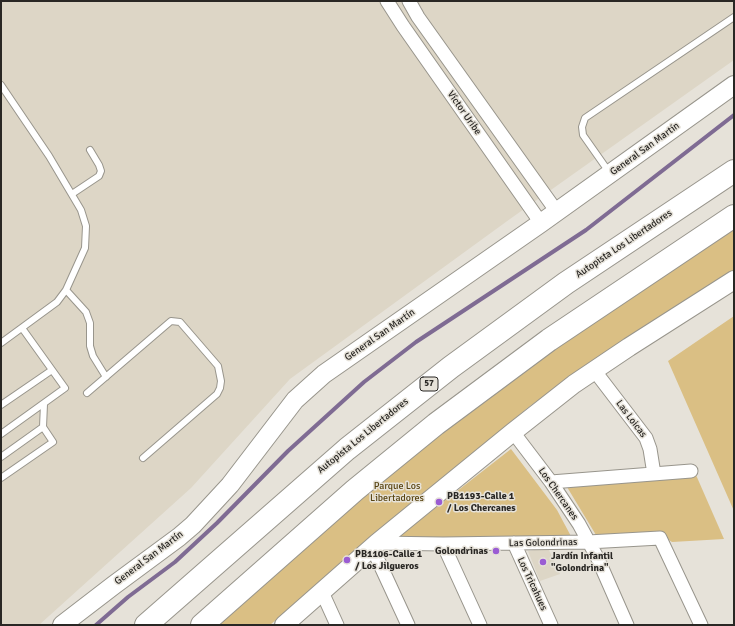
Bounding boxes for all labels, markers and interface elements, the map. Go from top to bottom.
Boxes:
street label: Víctor Uribe [444,89,484,137]
street label: General San Martín [608,120,682,178]
street label: Autopista Los Libertadores [573,207,675,281]
street label: General San Martín [343,306,417,364]
road number: 57 [420,377,438,391]
street label: Autopista Los Libertadores [315,396,411,476]
street label: Las Loicas [613,398,649,440]
street label: Los Chercanes [535,465,581,523]
park label: Parque Los Libertadores [370,480,424,504]
place label: PB1193-Calle 1 / Los Chercanes [447,490,516,514]
marker: PB1193-Calle 1 / Los Chercanes [434,497,444,507]
street label: General San Martín [112,528,186,588]
street label: Las Golondrinas [509,536,577,550]
place label: Golondrinas [435,545,488,557]
marker: Golondrinas [491,546,501,556]
place label: PB1106-Calle 1 / Los Jilgueros [355,548,422,572]
place label: Jardín Infantil "Golondrina" [551,550,613,574]
marker: PB1106-Calle 1 / Los Jilgueros [342,555,352,565]
street label: Los Tricahues [514,555,550,613]
marker: Jardín Infantil "Golondrina" [538,557,548,567]

